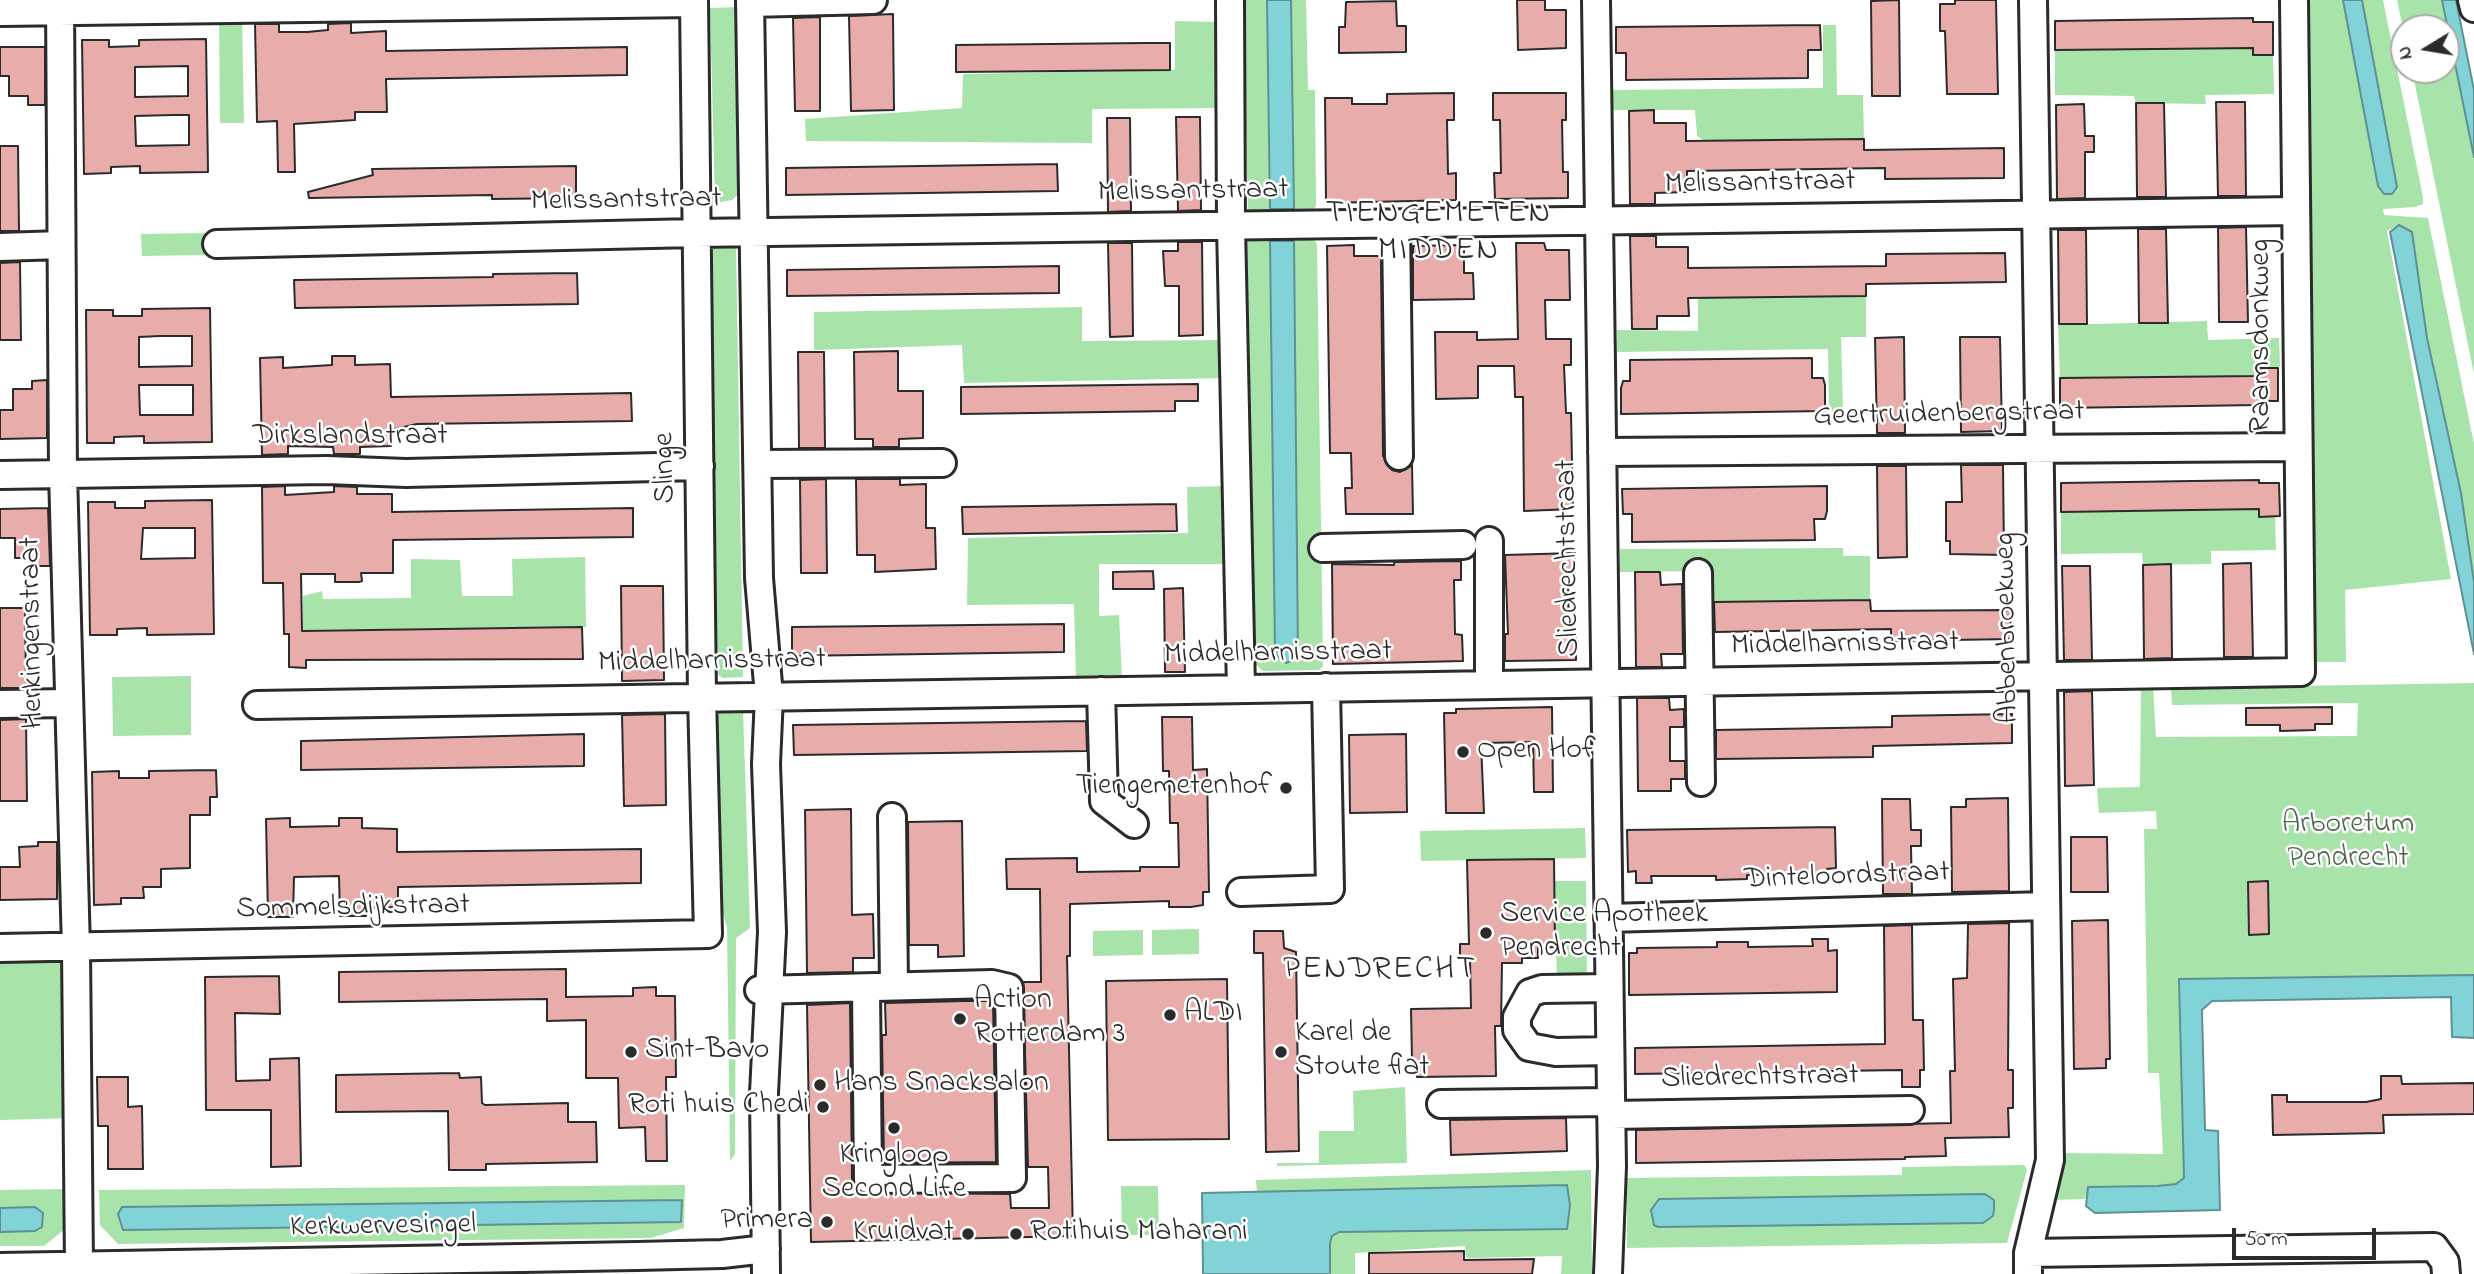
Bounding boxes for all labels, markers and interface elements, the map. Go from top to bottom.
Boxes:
north arrow [2390,14,2460,84]
text: N [2391,44,2420,62]
street label: Melissantstraat [1664,165,1856,205]
street label: Melissantstraat [1097,173,1289,213]
street label: Melissantstraat [530,182,722,222]
district label: TIENGEMETEN MIDDEN [1327,197,1551,272]
street label: Raamsdonkweg [2245,239,2281,433]
street label: Geertruidenbergstraat [1813,396,2085,436]
street label: Dirkslandstraat [252,420,448,456]
street label: Slinge [648,432,686,504]
street label: Sliedrechtstraat [1550,459,1590,657]
street label: Abbenbroekweg [1989,532,2029,724]
street label: Herkingenstraat [14,537,54,729]
street label: Middelharnisstraat [1731,626,1959,666]
street label: Middelharnisstraat [1164,635,1392,675]
street label: Middelharnisstraat [598,643,826,683]
place label: Open Hof [1477,734,1596,770]
marker: Open Hof [1455,744,1471,760]
place label: Tiengemetenhof [1075,770,1272,806]
marker: Tiengemetenhof [1278,780,1294,796]
park label: Arboretum Pendrecht [2282,808,2414,878]
street label: Dinteloordstraat [1744,856,1950,900]
street label: Sommelsdijkstraat [236,889,470,929]
place label: Service Apotheek Pendrecht [1500,898,1708,968]
marker: Service Apotheek Pendrecht [1478,925,1494,941]
district label: PENDRECHT [1284,952,1476,992]
place label: Action Rotterdam 3 [974,984,1125,1054]
place label: ALDI [1184,997,1243,1033]
marker: ALDI [1162,1007,1178,1023]
marker: Action Rotterdam 3 [952,1011,968,1027]
place label: Karel de Stoute flat [1295,1017,1429,1088]
place label: Sint-Bavo [645,1034,769,1070]
marker: Sint-Bavo [623,1044,639,1060]
marker: Karel de Stoute flat [1273,1044,1289,1060]
street label: Sliedrechtstraat [1661,1059,1859,1099]
place label: Hans Snacksalon [834,1067,1049,1103]
marker: Hans Snacksalon [812,1077,828,1093]
place label: Roti huis Chedi [628,1089,809,1125]
marker: Roti huis Chedi [815,1099,831,1115]
marker: Kringloop Second Life [886,1120,902,1136]
place label: Kringloop Second Life [822,1139,966,1210]
place label: Primera [721,1204,813,1240]
street label: Kerkwervesingel [290,1208,476,1248]
marker: Primera [819,1214,835,1230]
scale bar [2236,1214,2380,1258]
place label: Kruidvat [853,1216,954,1252]
place label: Rotihuis Maharani [1030,1216,1248,1252]
text: 50 m [2245,1225,2288,1255]
marker: Kruidvat [960,1226,976,1242]
marker: Rotihuis Maharani [1008,1226,1024,1242]

